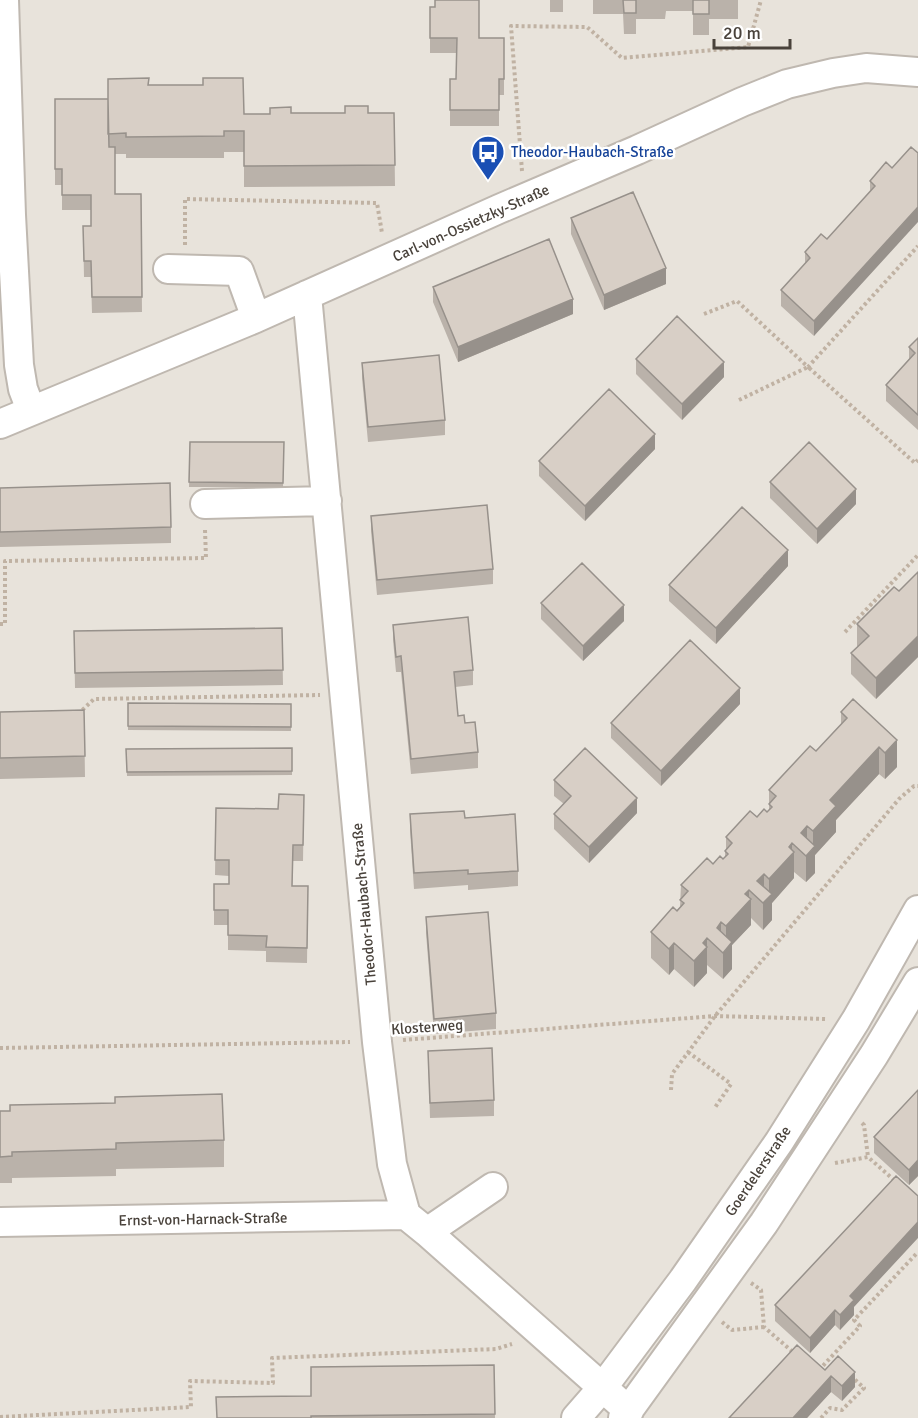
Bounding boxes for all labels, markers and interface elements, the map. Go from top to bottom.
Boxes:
scale bar [714,12,790,50]
text: 20 m [723,22,761,44]
bus stop icon: Theodor-Haubach-Straße [470,134,506,181]
place label: Theodor-Haubach-Straße [511,143,674,161]
street label: Carl-von-Ossietzky-Straße [390,180,552,266]
street label: Theodor-Haubach-Straße [348,822,380,986]
street label: Klosterweg [390,1016,464,1038]
street label: Goerdelerstraße [721,1123,795,1219]
street label: Ernst-von-Harnack-Straße [118,1209,288,1229]

